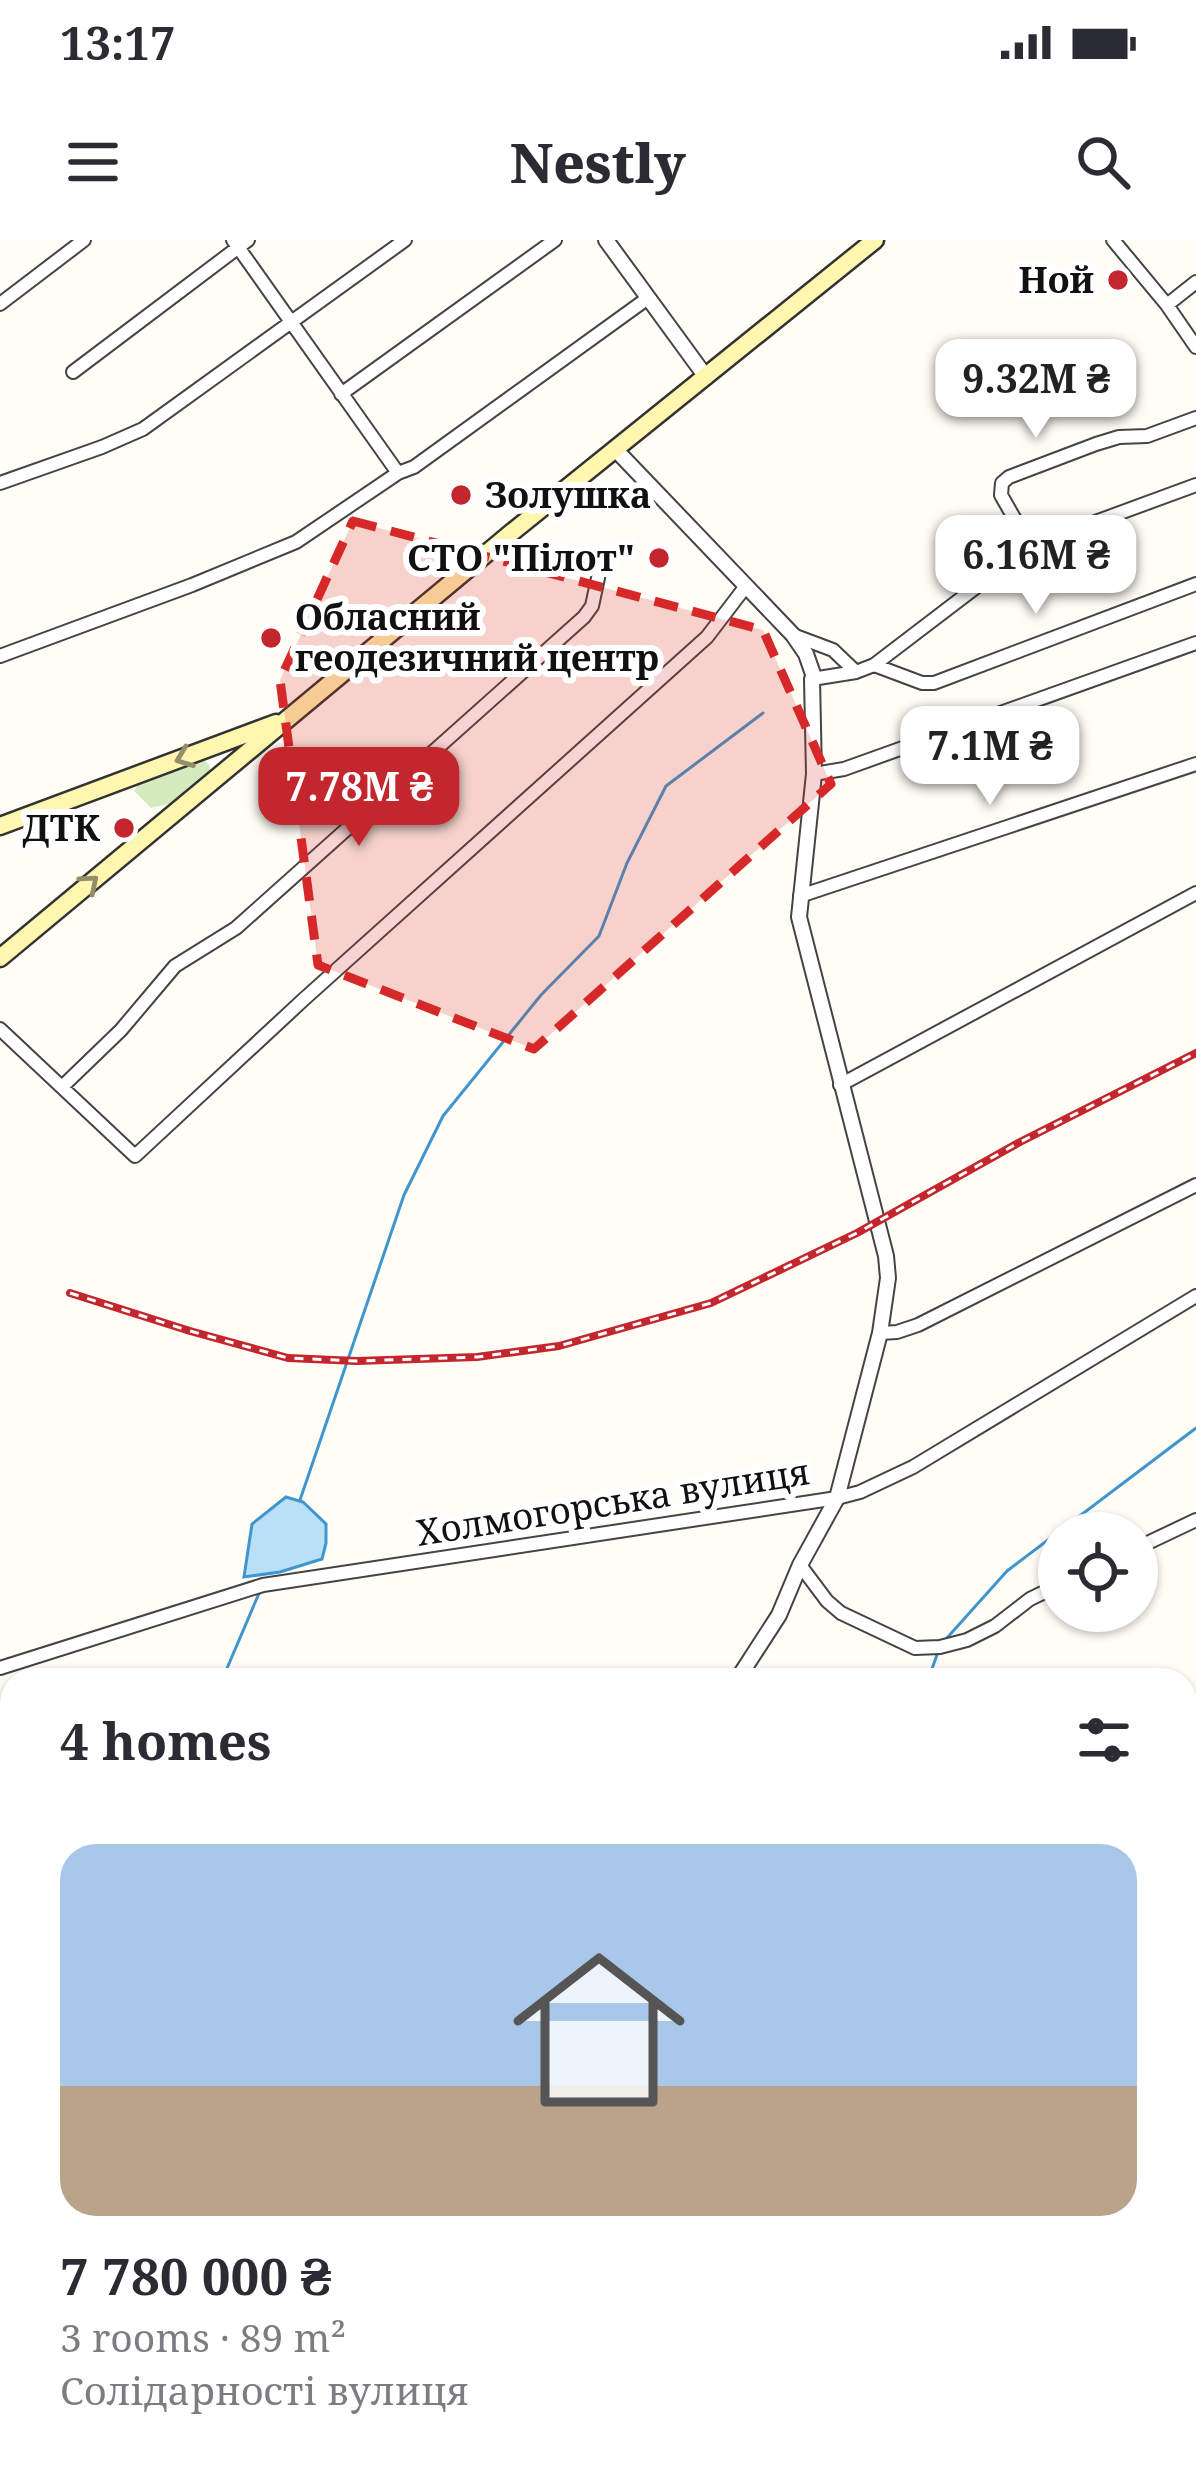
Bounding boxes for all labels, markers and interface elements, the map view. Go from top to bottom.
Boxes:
text: 13:17 [60,12,175,73]
text: Nestly [510,125,686,199]
icon: menu [60,129,126,195]
icon: search [1070,129,1136,195]
place label: Ной [1018,255,1094,304]
marker: Ной [1105,267,1131,293]
pin: 9.32M ₴ [925,339,1147,441]
text: 9.32M ₴ [962,351,1110,404]
place label: Золушка [485,470,651,519]
marker: Золушка [448,482,474,508]
pin: 6.16M ₴ [925,515,1147,617]
text: 6.16M ₴ [962,527,1110,580]
place label: СТО "Пілот" [407,533,635,582]
marker: СТО "Пілот" [646,545,672,571]
place label: Обласний геодезичний центр [295,592,659,682]
marker: Обласний геодезичний центр [258,625,284,651]
pin: 7.1M ₴ [892,706,1088,808]
text: 7.1M ₴ [927,718,1053,771]
one-way arrow [175,744,196,769]
pin: 7.78M ₴ [248,747,470,849]
text: 7.78M ₴ [285,759,433,812]
place label: ДТК [22,803,101,852]
marker: ДТК [111,815,137,841]
one-way arrow [76,876,98,897]
street label: Холмогорська вулиця [413,1446,813,1557]
map controls [1038,1512,1158,1632]
button: locate [1038,1512,1158,1632]
text: 4 homes [60,1705,271,1775]
icon: filters [1071,1707,1137,1773]
icon: home [491,1922,707,2138]
text: 7 780 000 ₴ [60,2240,331,2310]
text: 3 rooms · 89 m² [60,2310,346,2363]
text: Солідарності вулиця [60,2363,469,2416]

